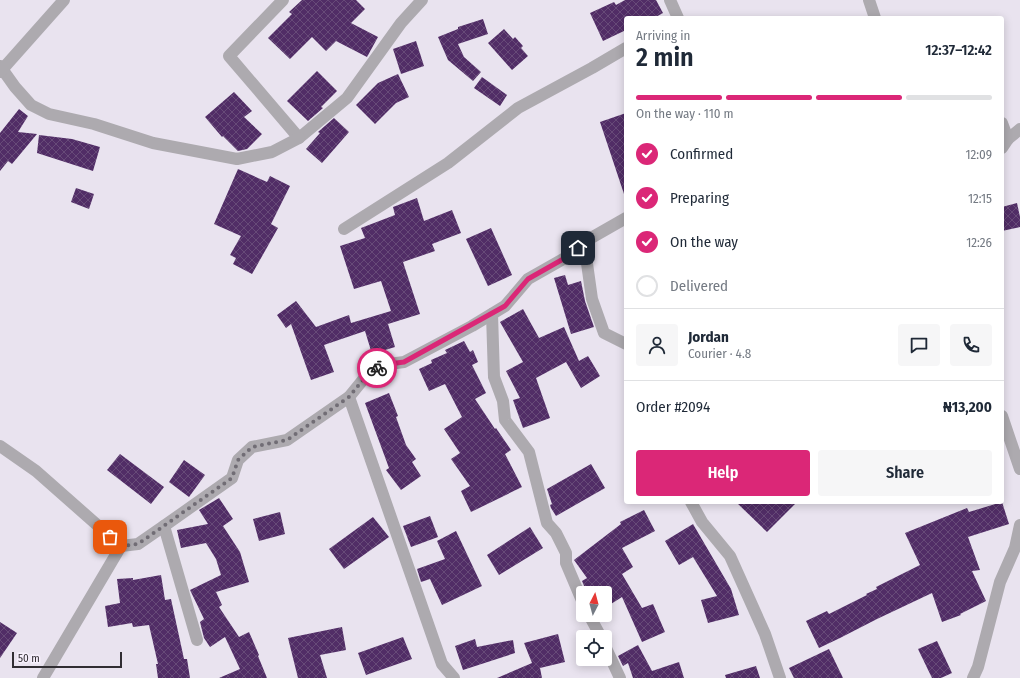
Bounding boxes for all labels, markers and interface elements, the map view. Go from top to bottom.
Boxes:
text: Arriving in [636,28,690,43]
text: 12:37–12:42 [925,41,992,59]
text: 2 min [636,42,694,73]
text: On the way · 110 m [636,106,734,121]
icon: check [636,143,658,165]
text: Confirmed [670,145,733,163]
text: 12:09 [965,147,992,162]
icon: check [636,187,658,209]
text: Preparing [670,189,729,207]
text: 12:15 [968,191,992,206]
pin [561,231,595,265]
icon: check [636,231,658,253]
text: On the way [670,233,738,251]
text: 12:26 [966,235,992,250]
icon: home [567,237,589,259]
text: Delivered [670,277,728,295]
button: person [636,324,678,366]
button: chat [898,324,940,366]
button: phone [950,324,992,366]
text: Jordan [688,328,729,346]
text: Courier · 4.8 [688,346,751,361]
courier [357,348,397,388]
icon: bike [366,357,388,379]
text: Order #2094 [636,398,710,416]
text: ₦13,200 [943,398,992,416]
button: Help [636,450,810,496]
button: Share [818,450,992,496]
pin [93,520,127,554]
icon: bag [99,526,121,548]
north arrow [576,586,612,622]
map controls [576,586,612,666]
button: locate [576,630,612,666]
scale bar [12,650,122,669]
text: 50 m [18,652,40,665]

